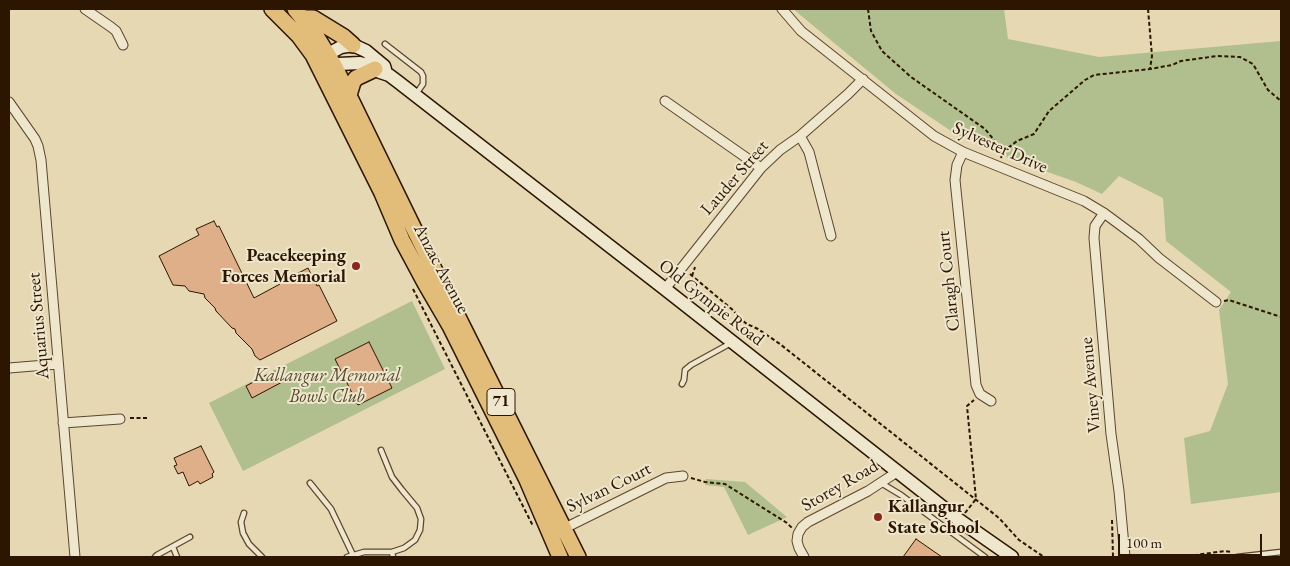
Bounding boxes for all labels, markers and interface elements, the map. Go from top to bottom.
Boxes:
street label: Sylvester Drive [949,117,1051,179]
street label: Lauder Street [697,136,773,220]
street label: Anzac Avenue [408,220,474,318]
street label: Claragh Court [933,230,965,332]
place label: Peacekeeping Forces Memorial [222,245,346,288]
street label: Old Gympie Road [654,255,768,351]
marker: Peacekeeping Forces Memorial [350,260,362,272]
street label: Aquarius Street [24,272,54,380]
street label: Viney Avenue [1076,336,1106,434]
park label: Kallangur Memorial Bowls Club [254,365,400,408]
road number: 71 [487,388,515,416]
street label: Storey Road [798,455,882,517]
street label: Sylvan Court [563,458,655,518]
place label: Kallangur State School [888,496,979,538]
marker: Kallangur State School [872,511,884,523]
scale bar [1120,524,1264,556]
text: 100 m [1126,533,1162,552]

